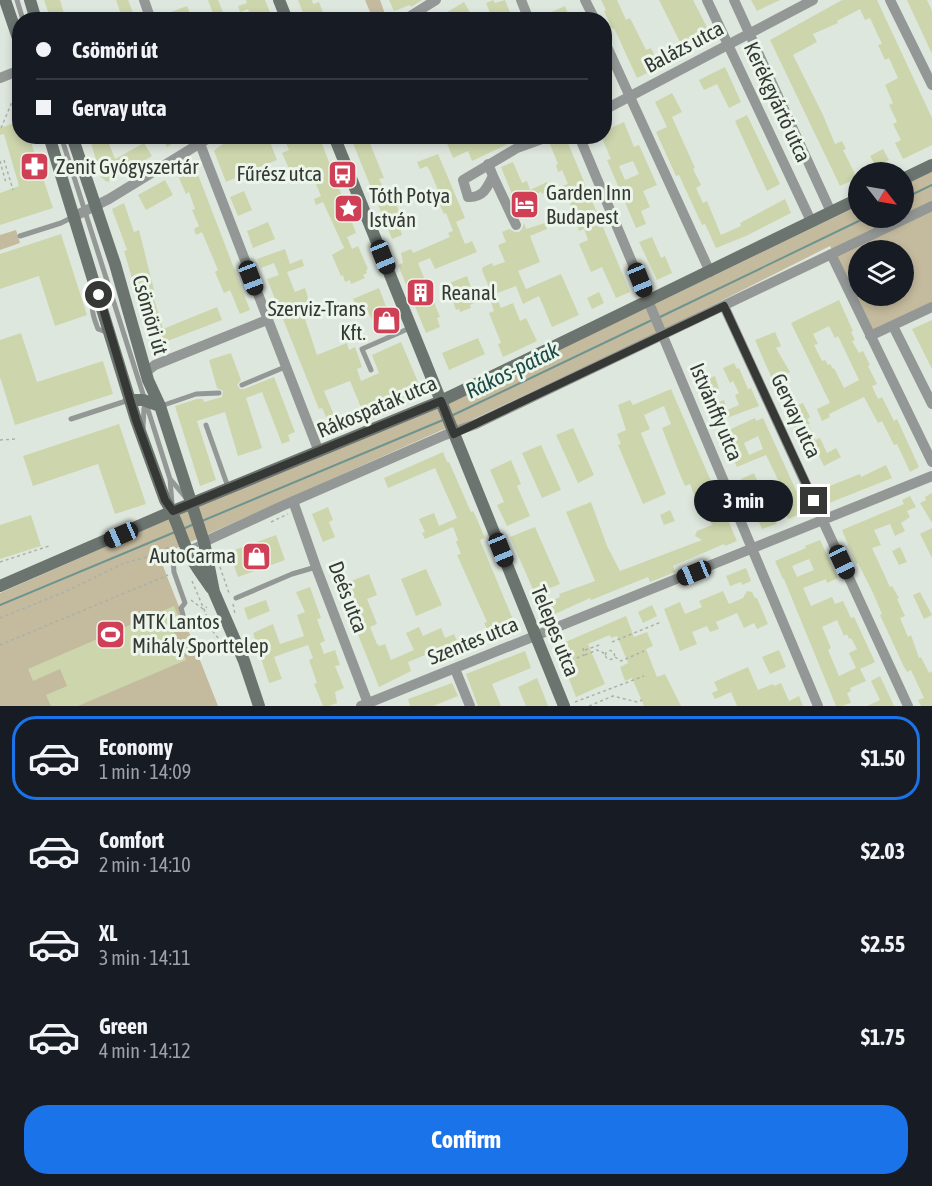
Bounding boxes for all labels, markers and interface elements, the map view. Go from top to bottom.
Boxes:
street label: Balázs utca [640,15,727,77]
text: Csömöri út [72,37,158,63]
street label: Kerékgyártó utca [740,38,816,165]
text: Gervay utca [72,95,166,121]
pharmacy icon: Zenit Gyógyszertár [19,151,51,183]
place label: Zenit Gyógyszertár [56,154,199,178]
bus stop icon: Fűrész utca [327,158,359,190]
place label: Fűrész utca [237,161,322,185]
north arrow [848,162,914,228]
map controls [848,162,914,306]
place label: Garden Inn Budapest [546,180,631,228]
place label: Tóth Potya István [369,183,450,231]
hotel icon: Garden Inn Budapest [509,189,541,221]
place icon: Tóth Potya István [332,192,364,224]
car [368,237,398,277]
button: layers [848,240,914,306]
car [236,258,266,298]
car [625,260,655,300]
street label: Csömöri út [128,272,174,357]
building icon: Reanal [404,277,436,309]
place label: Reanal [441,280,497,304]
route start [85,281,112,308]
place label: Szerviz-Trans Kft. [268,296,366,344]
shop icon: Szerviz-Trans Kft. [371,305,403,337]
water label: Rákos-patak [461,336,563,404]
street label: Istvánffy utca [686,359,748,464]
street label: Rákospatak utca [313,370,440,442]
street label: Gervay utca [767,370,827,461]
callout: 3 min [694,480,793,522]
route end [800,487,827,514]
text: 3 min [723,489,764,512]
car [101,519,141,551]
car [486,530,516,570]
shop icon: AutoCarma [241,540,273,572]
car [826,542,858,582]
place label: AutoCarma [150,543,236,567]
street label: Deés utca [324,558,373,636]
car [674,558,714,588]
street label: Telepes utca [527,582,585,679]
place label: MTK Lantos Mihály Sporttelep [132,609,269,657]
street label: Szentes utca [424,611,521,669]
sports icon: MTK Lantos Mihály Sporttelep [95,618,127,650]
icon: car [27,731,81,785]
text: Economy [99,734,173,760]
text: $1.50 [861,745,905,771]
text: 1 min · 14:09 [99,760,191,783]
icon: car [27,824,81,878]
text: Comfort [99,827,164,853]
text: $2.03 [861,838,905,864]
text: 2 min · 14:10 [99,853,191,876]
icon: car [27,917,81,971]
text: XL [99,920,117,946]
text: $2.55 [861,931,905,957]
text: 3 min · 14:11 [99,946,191,969]
icon: car [27,1010,81,1064]
text: Green [99,1013,148,1039]
text: $1.75 [861,1024,905,1050]
text: 4 min · 14:12 [99,1039,191,1062]
button: Confirm [24,1105,908,1174]

